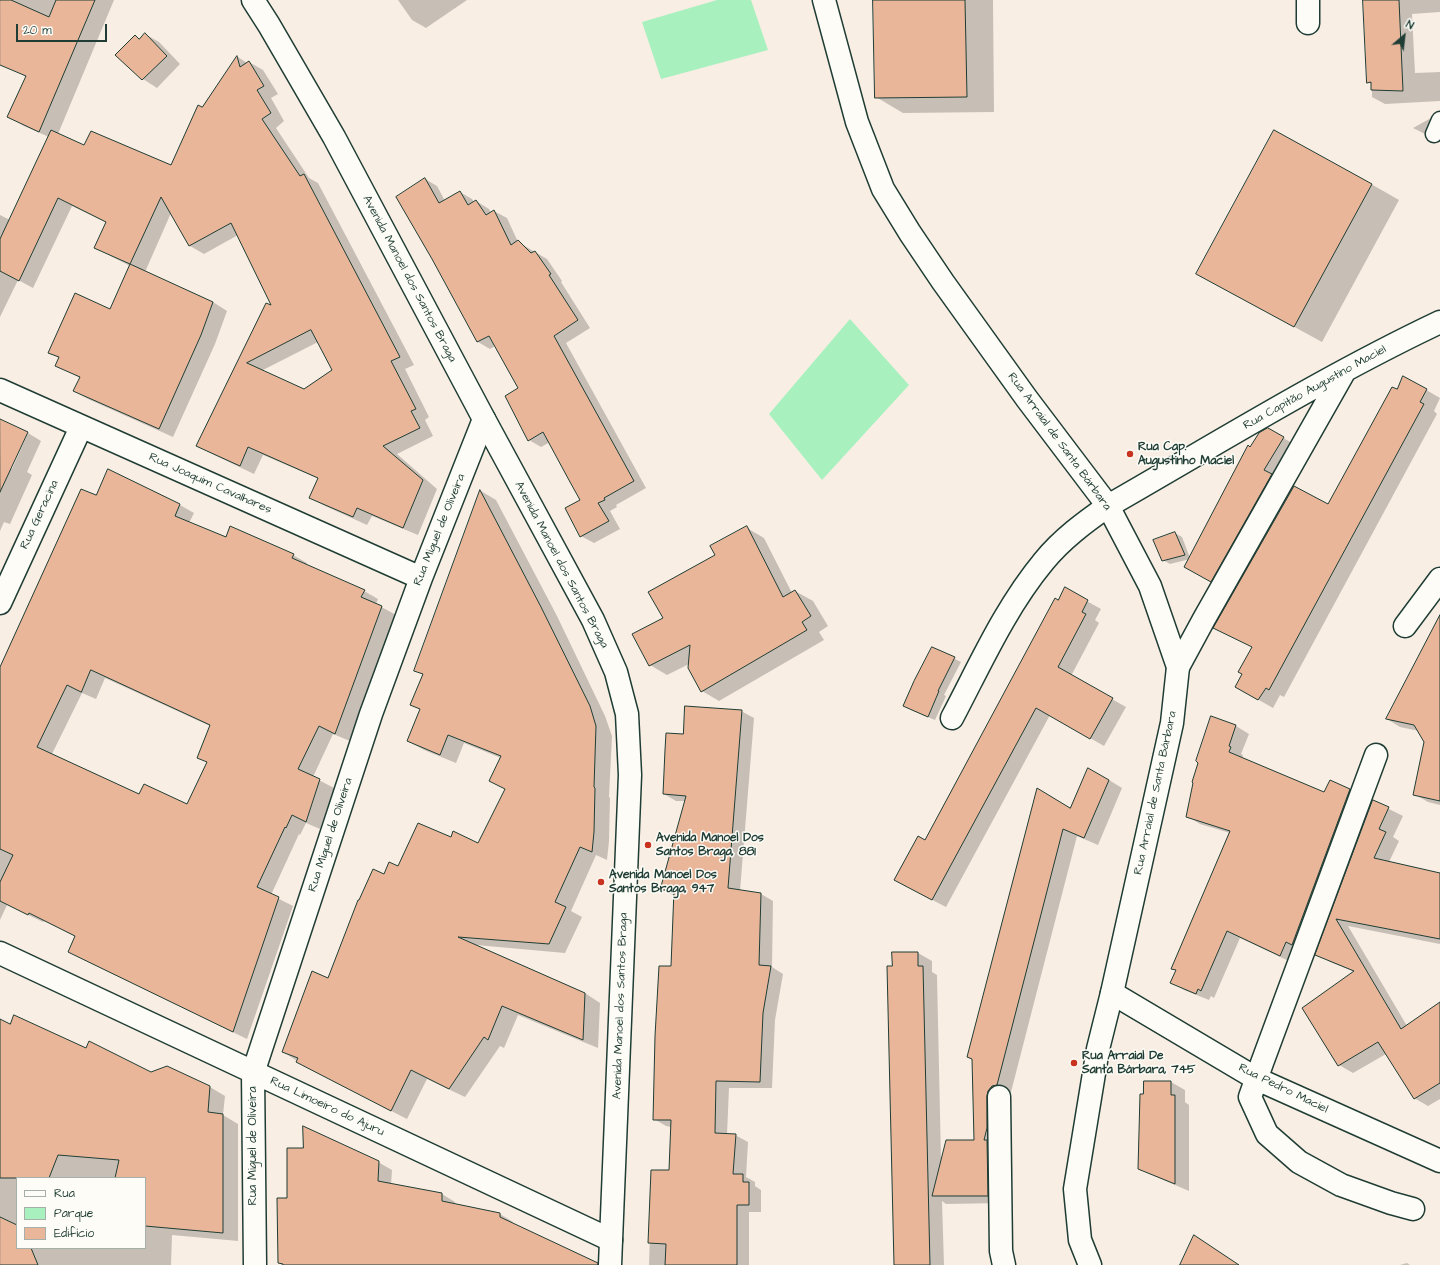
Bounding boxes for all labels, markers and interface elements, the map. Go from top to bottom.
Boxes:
scale bar [18,16,109,42]
north arrow [1384,16,1424,56]
text: N [1403,17,1416,33]
text: 20 m [23,22,52,39]
street label: Avenida Manoel dos Santos Braga [359,193,459,365]
street label: Rua Capitão Augustino Maciel [1241,343,1389,433]
street label: Rua Arraial de Santa Bárbara [1004,370,1114,514]
place label: Rua Cap. Augustinho Maciel [1138,440,1234,468]
marker: Rua Cap. Augustinho Maciel [1125,449,1135,459]
street label: Rua Joaquim Cavalhares [146,450,274,518]
street label: Rua Miguel de Oliveira [411,472,469,588]
street label: Rua Geracina [18,478,62,552]
street label: Avenida Manoel dos Santos Braga [511,479,611,651]
street label: Rua Arraial de Santa Bárbara [1132,710,1180,876]
street label: Rua Miguel de Oliveira [306,776,356,894]
place label: Avenida Manoel Dos Santos Braga, 881 [656,831,764,859]
marker: Avenida Manoel Dos Santos Braga, 881 [643,840,653,850]
place label: Avenida Manoel Dos Santos Braga, 947 [609,868,717,896]
marker: Avenida Manoel Dos Santos Braga, 947 [596,877,606,887]
street label: Avenida Manoel dos Santos Braga [611,912,631,1100]
place label: Rua Arraial De Santa Bárbara, 745 [1082,1049,1195,1077]
marker: Rua Arraial De Santa Bárbara, 745 [1069,1058,1079,1068]
street label: Rua Pedro Maciel [1236,1061,1330,1117]
street label: Rua Limoeiro do Ajuru [267,1074,387,1140]
street label: Rua Miguel de Oliveira [246,1086,260,1206]
legend [16,1177,146,1249]
text: Rua [54,1185,75,1202]
text: Parque [54,1205,93,1222]
text: Edifício [54,1225,94,1242]

